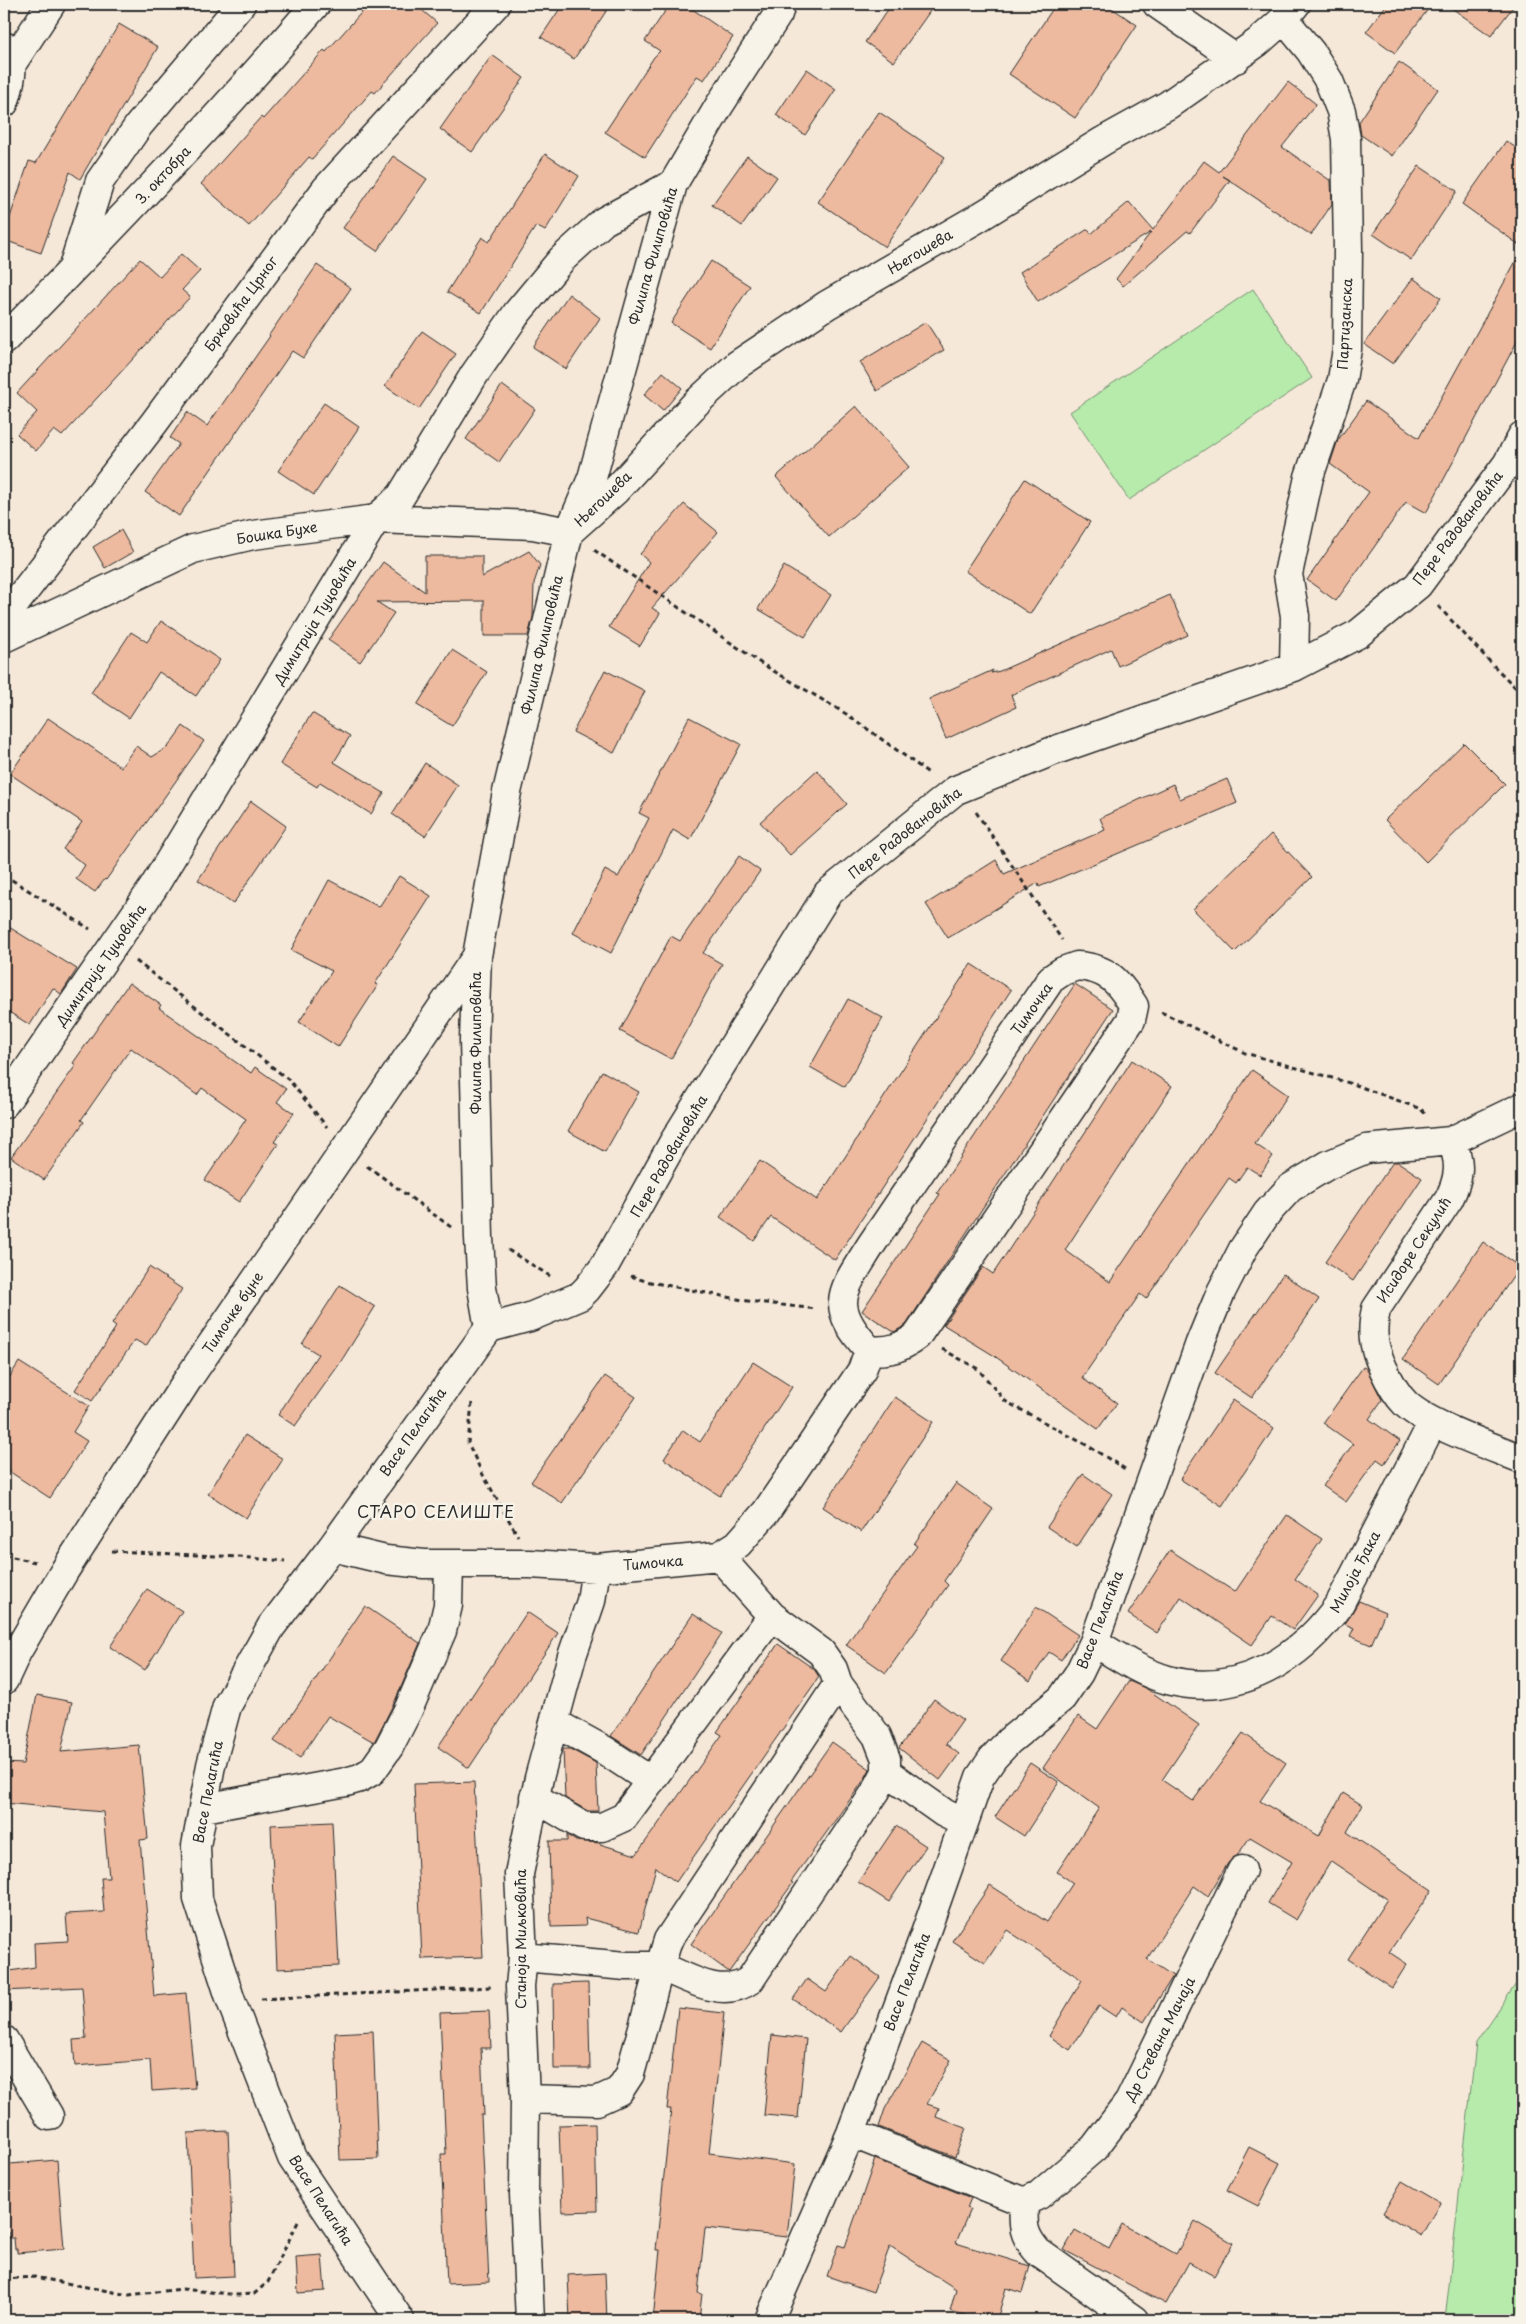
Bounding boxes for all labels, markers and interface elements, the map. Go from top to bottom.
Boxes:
street label: 3. октобра [130,141,195,209]
street label: Филипа Филиповића [623,184,682,327]
street label: Његошева [883,224,957,279]
street label: Брковића Црног [199,251,283,356]
street label: Партизанска [1332,277,1357,370]
street label: Његошева [569,466,636,531]
street label: Пере Радовановића [1408,466,1508,589]
street label: Бошка Бухе [235,516,319,549]
street label: Димитрија Туцовића [268,553,361,689]
street label: Филипа Филиповића [515,573,568,717]
street label: Пере Радовановића [844,782,966,884]
street label: Димитрија Туцовића [50,899,151,1031]
street label: Филипа Филиповића [465,972,486,1114]
street label: Тимочка [1006,978,1058,1039]
street label: Пере Радовановића [625,1090,712,1221]
street label: Исидоре Секулић [1371,1193,1456,1307]
street label: Тимочке буне [197,1267,268,1358]
street label: Васе Пелагића [374,1383,451,1480]
district label: СТАРО СЕЛИШТЕ [357,1499,515,1523]
street label: Милоја Ђака [1324,1527,1385,1617]
street label: Тимочка [622,1549,684,1576]
street label: Васе Пелагића [1071,1567,1128,1672]
street label: Васе Пелагића [187,1739,228,1845]
street label: Станоја Миљковића [510,1869,531,2009]
street label: Васе Пелагића [878,1929,935,2034]
street label: Др Стевана Мачаја [1119,1973,1200,2105]
street label: Васе Пелагића [284,2150,359,2249]

